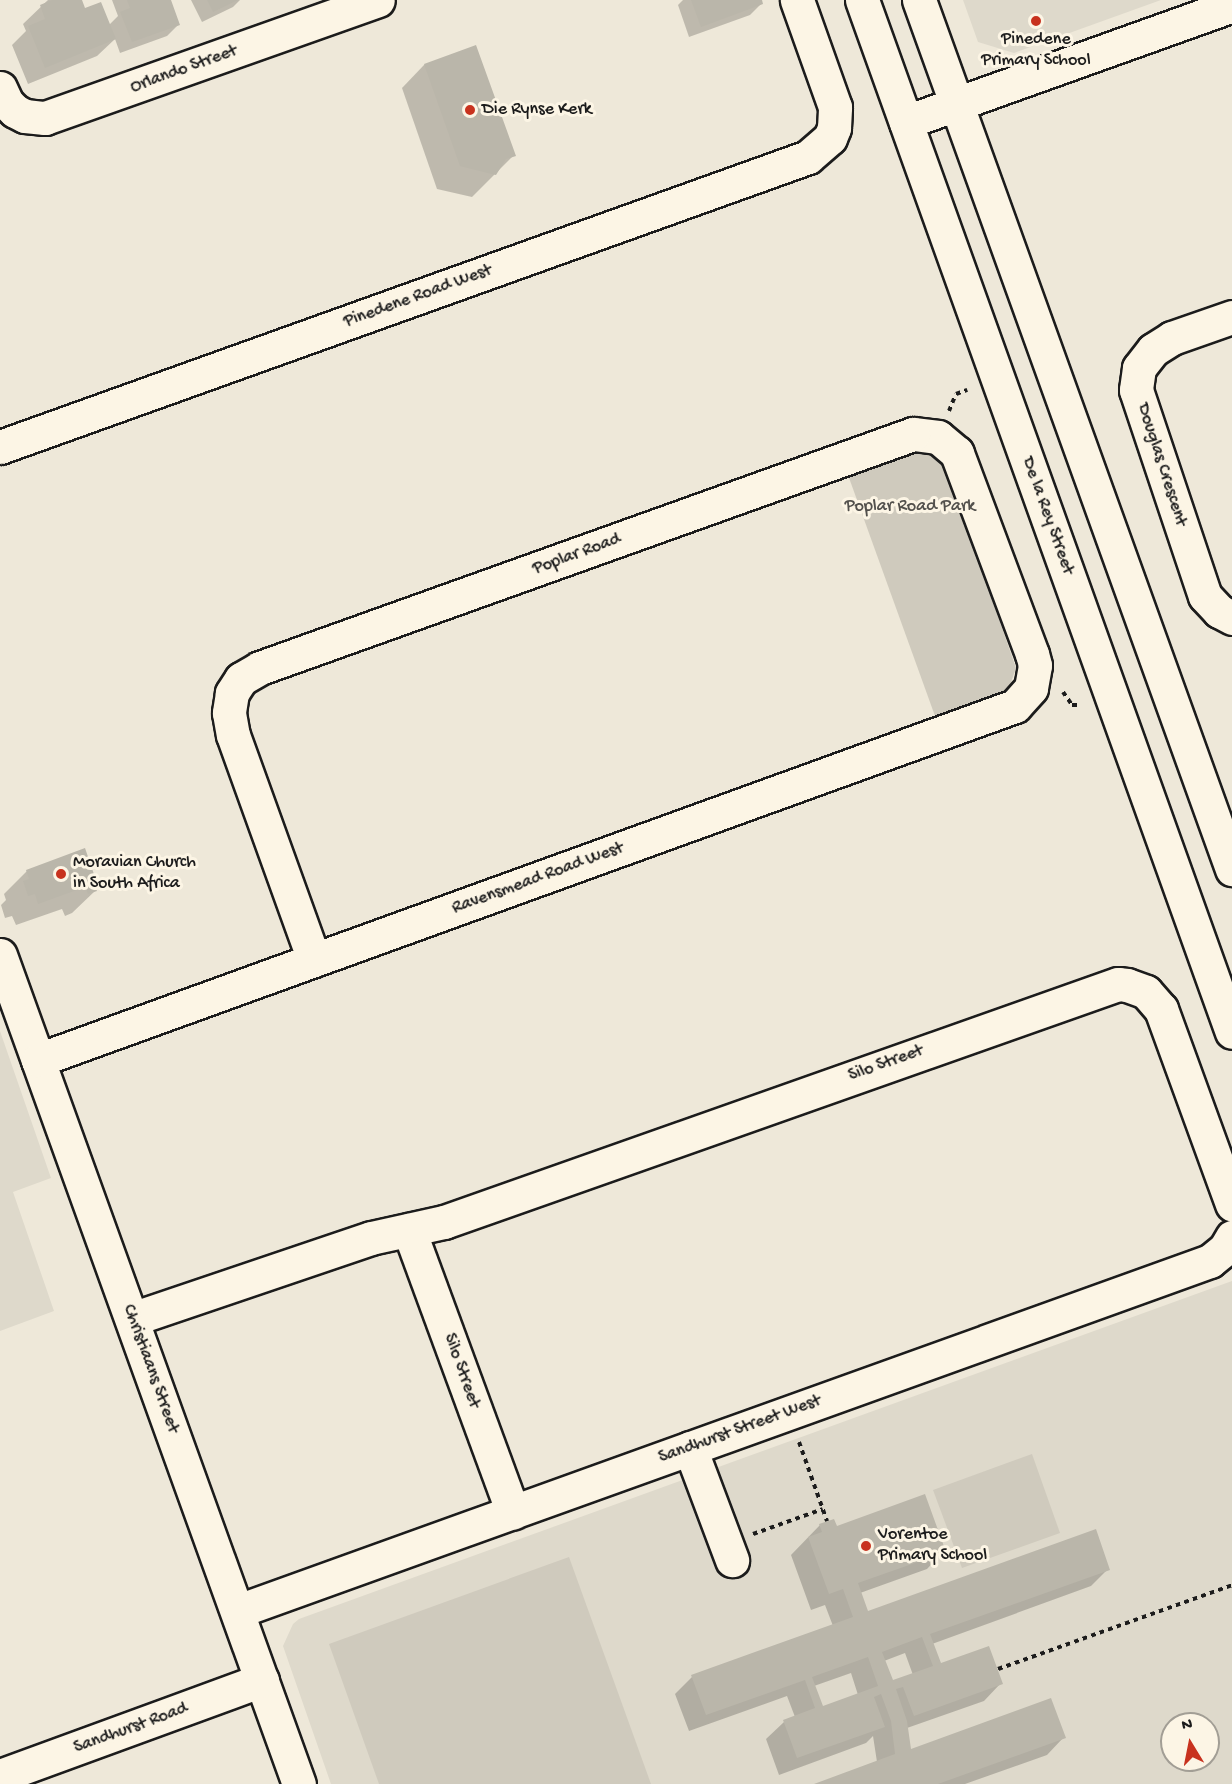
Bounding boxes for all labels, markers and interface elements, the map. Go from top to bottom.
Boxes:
marker: Pinedene Primary School [1029,14,1043,28]
place label: Pinedene Primary School [981,30,1091,72]
street label: Orlando Street [128,41,240,99]
place label: Die Rynse Kerk [482,99,592,121]
marker: Die Rynse Kerk [463,103,477,117]
street label: Pinedene Road West [341,260,495,334]
street label: Douglas Crescent [1131,401,1191,529]
street label: De la Rey Street [1016,454,1078,578]
park label: Poplar Road Park [845,496,975,518]
street label: Poplar Road [530,529,624,581]
street label: Ravensmead Road West [449,838,627,920]
place label: Moravian Church in South Africa [73,853,196,896]
marker: Moravian Church in South Africa [54,867,68,881]
street label: Silo Street [846,1041,926,1087]
street label: Christiaans Street [117,1302,183,1436]
street label: Silo Street [438,1331,484,1411]
street label: Sandhurst Street West [656,1391,824,1469]
place label: Vorentoe Primary School [878,1525,987,1568]
marker: Vorentoe Primary School [859,1539,873,1553]
street label: Sandhurst Road [71,1698,191,1760]
north arrow [1160,1712,1220,1772]
text: N [1180,1715,1194,1736]

